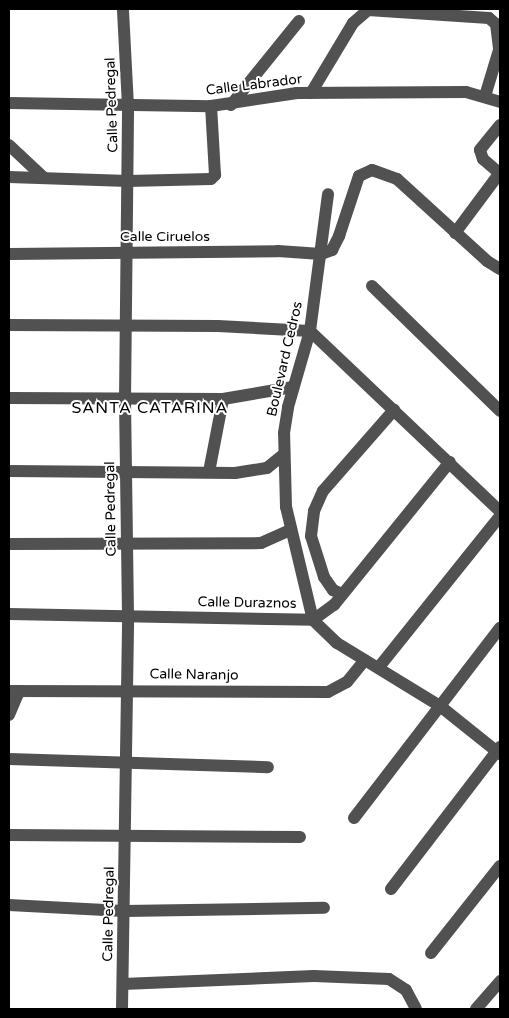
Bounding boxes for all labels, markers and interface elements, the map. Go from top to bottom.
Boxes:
street label: Calle Pedregal [102,57,122,153]
street label: Calle Labrador [205,71,303,99]
street label: Calle Ciruelos [120,229,210,245]
street label: Boulevard Cedros [264,300,306,418]
district label: SANTA CATARINA [70,398,230,418]
street label: Calle Pedregal [102,461,120,557]
street label: Calle Duraznos [197,594,297,612]
street label: Calle Naranjo [149,666,239,684]
street label: Calle Pedregal [100,866,118,962]

